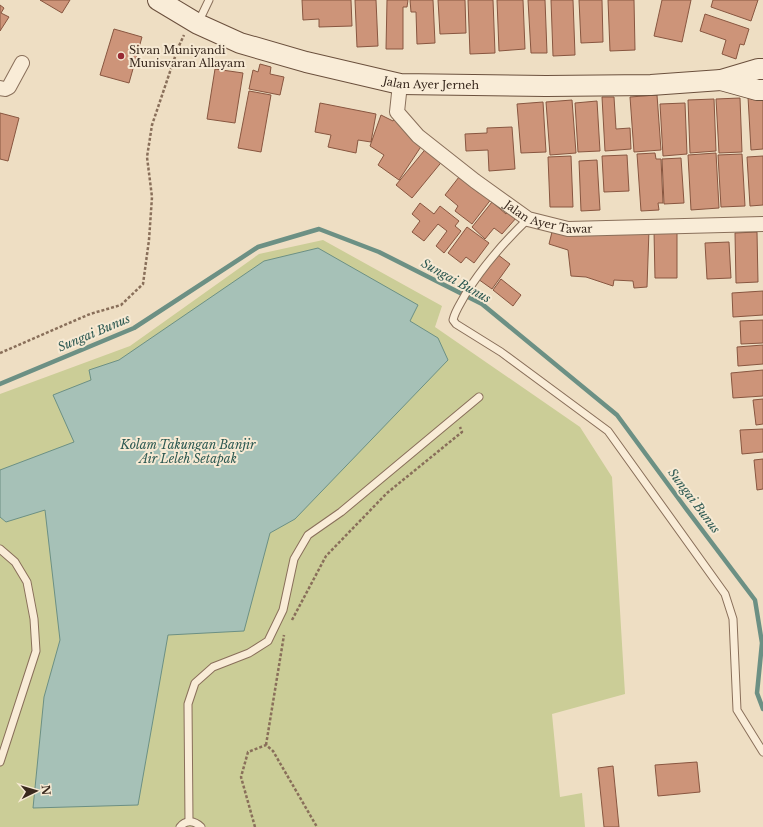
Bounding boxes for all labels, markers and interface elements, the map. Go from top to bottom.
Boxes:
place label: Sivan Muniyandi Munisvaran Allayam [129,43,245,70]
marker: Sivan Muniyandi Munisvaran Allayam [116,51,126,61]
street label: Jalan Ayer Jerneh [380,73,480,92]
street label: Jalan Ayer Tawar [500,196,593,236]
water label: Sungai Bunus [419,255,494,306]
water label: Sungai Bunus [55,310,133,355]
water label: Kolam Takungan Banjir Air Leleh Setapak [119,437,256,466]
water label: Sungai Bunus [665,465,724,536]
north arrow [16,771,56,811]
text: N [39,784,53,797]

